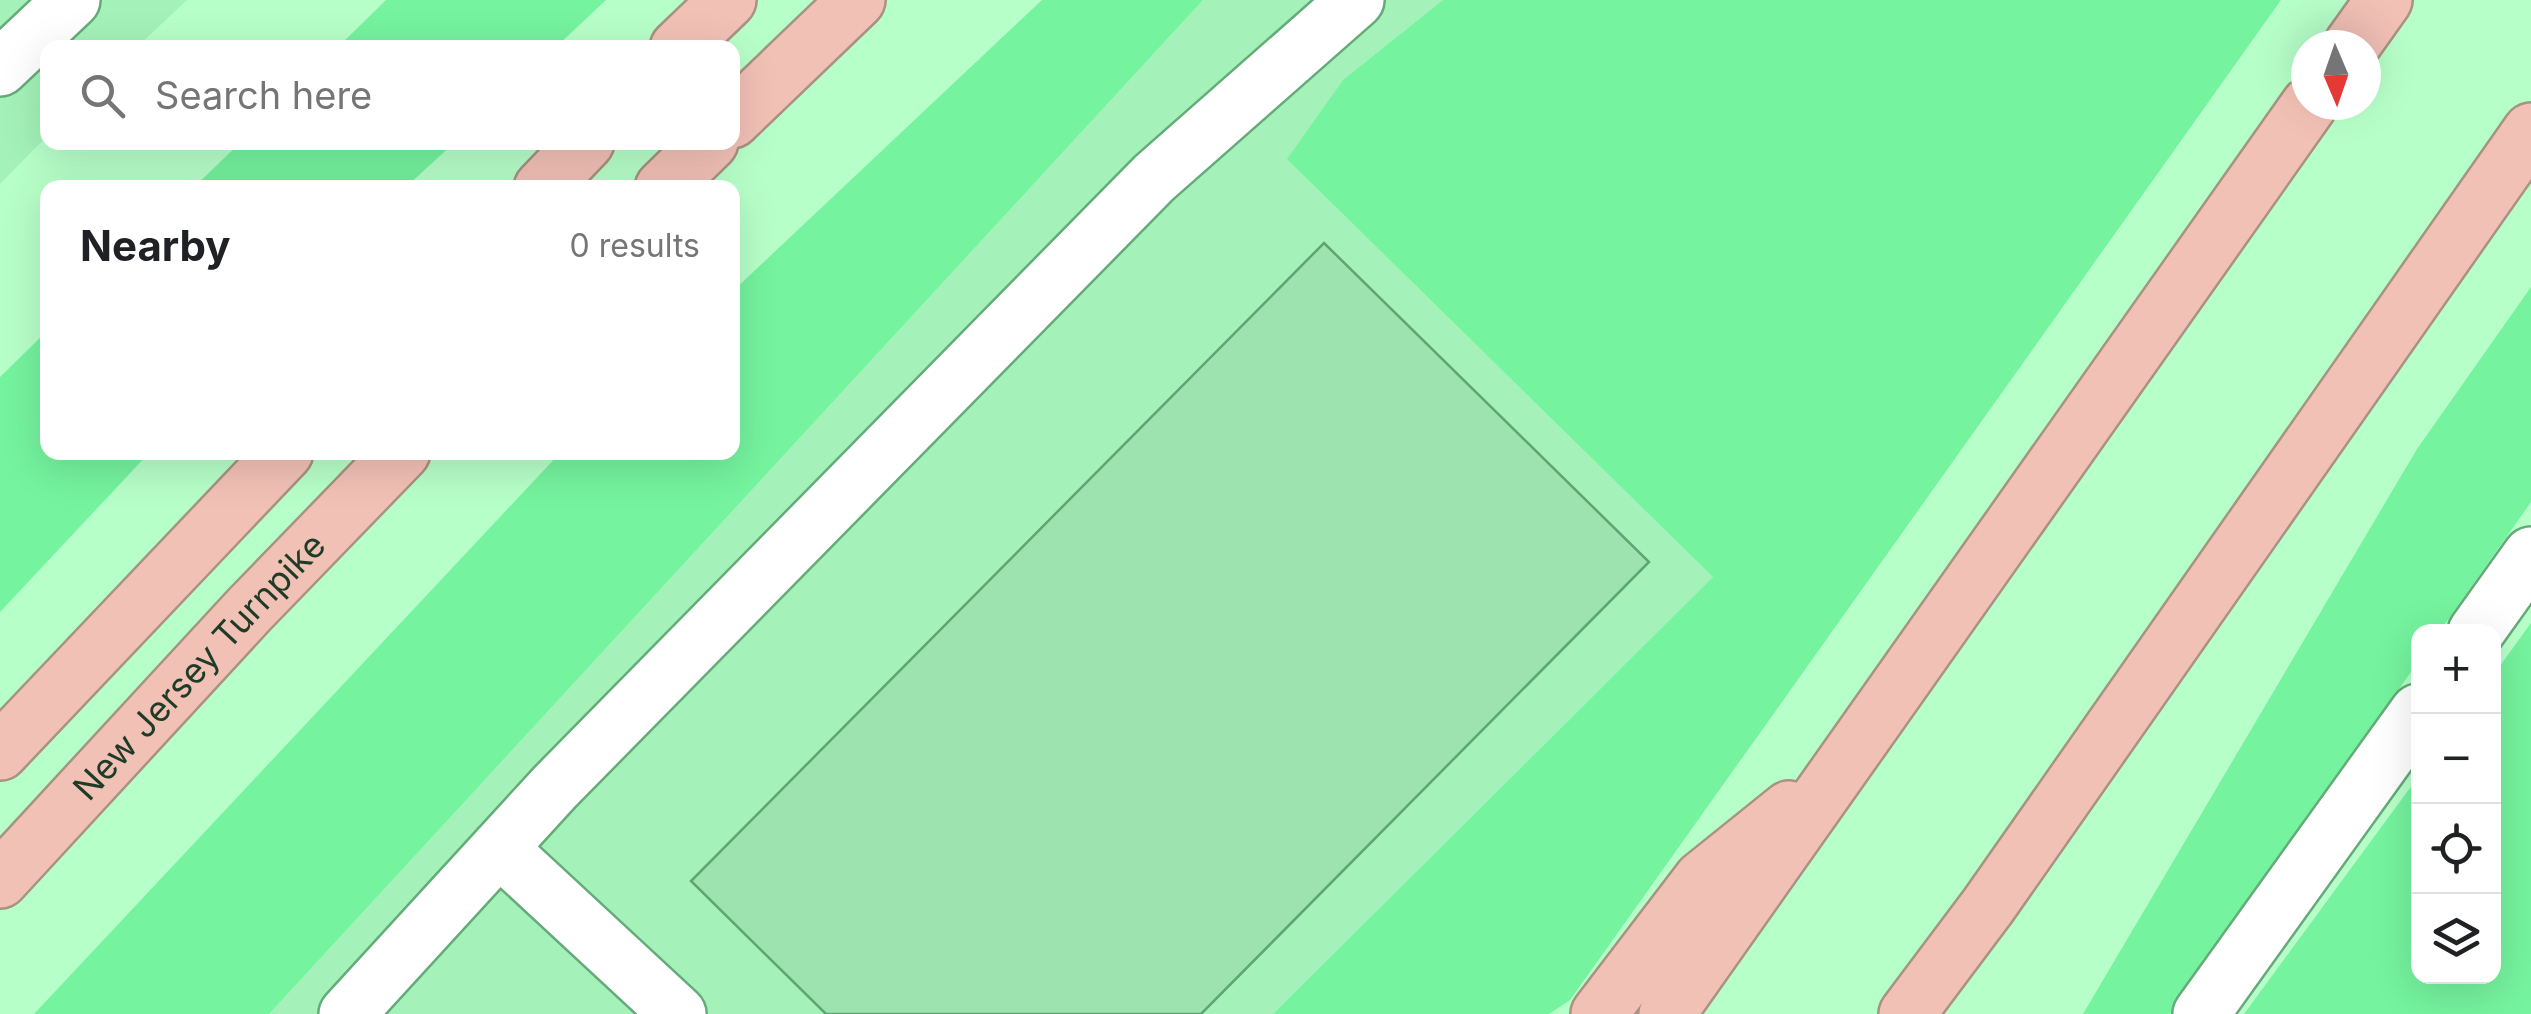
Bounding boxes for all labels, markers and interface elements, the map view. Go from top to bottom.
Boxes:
north arrow [2291,30,2381,120]
search box [40,40,740,150]
icon: search [75,68,130,123]
text: Search here [155,72,372,118]
text: Nearby [80,220,231,271]
text: 0 results [570,226,700,265]
street label: New Jersey Turnpike [64,524,333,808]
map controls [2411,624,2501,984]
button: + [2411,624,2501,714]
button: − [2411,714,2501,804]
button: locate [2411,804,2501,894]
button: layers [2411,894,2501,984]

